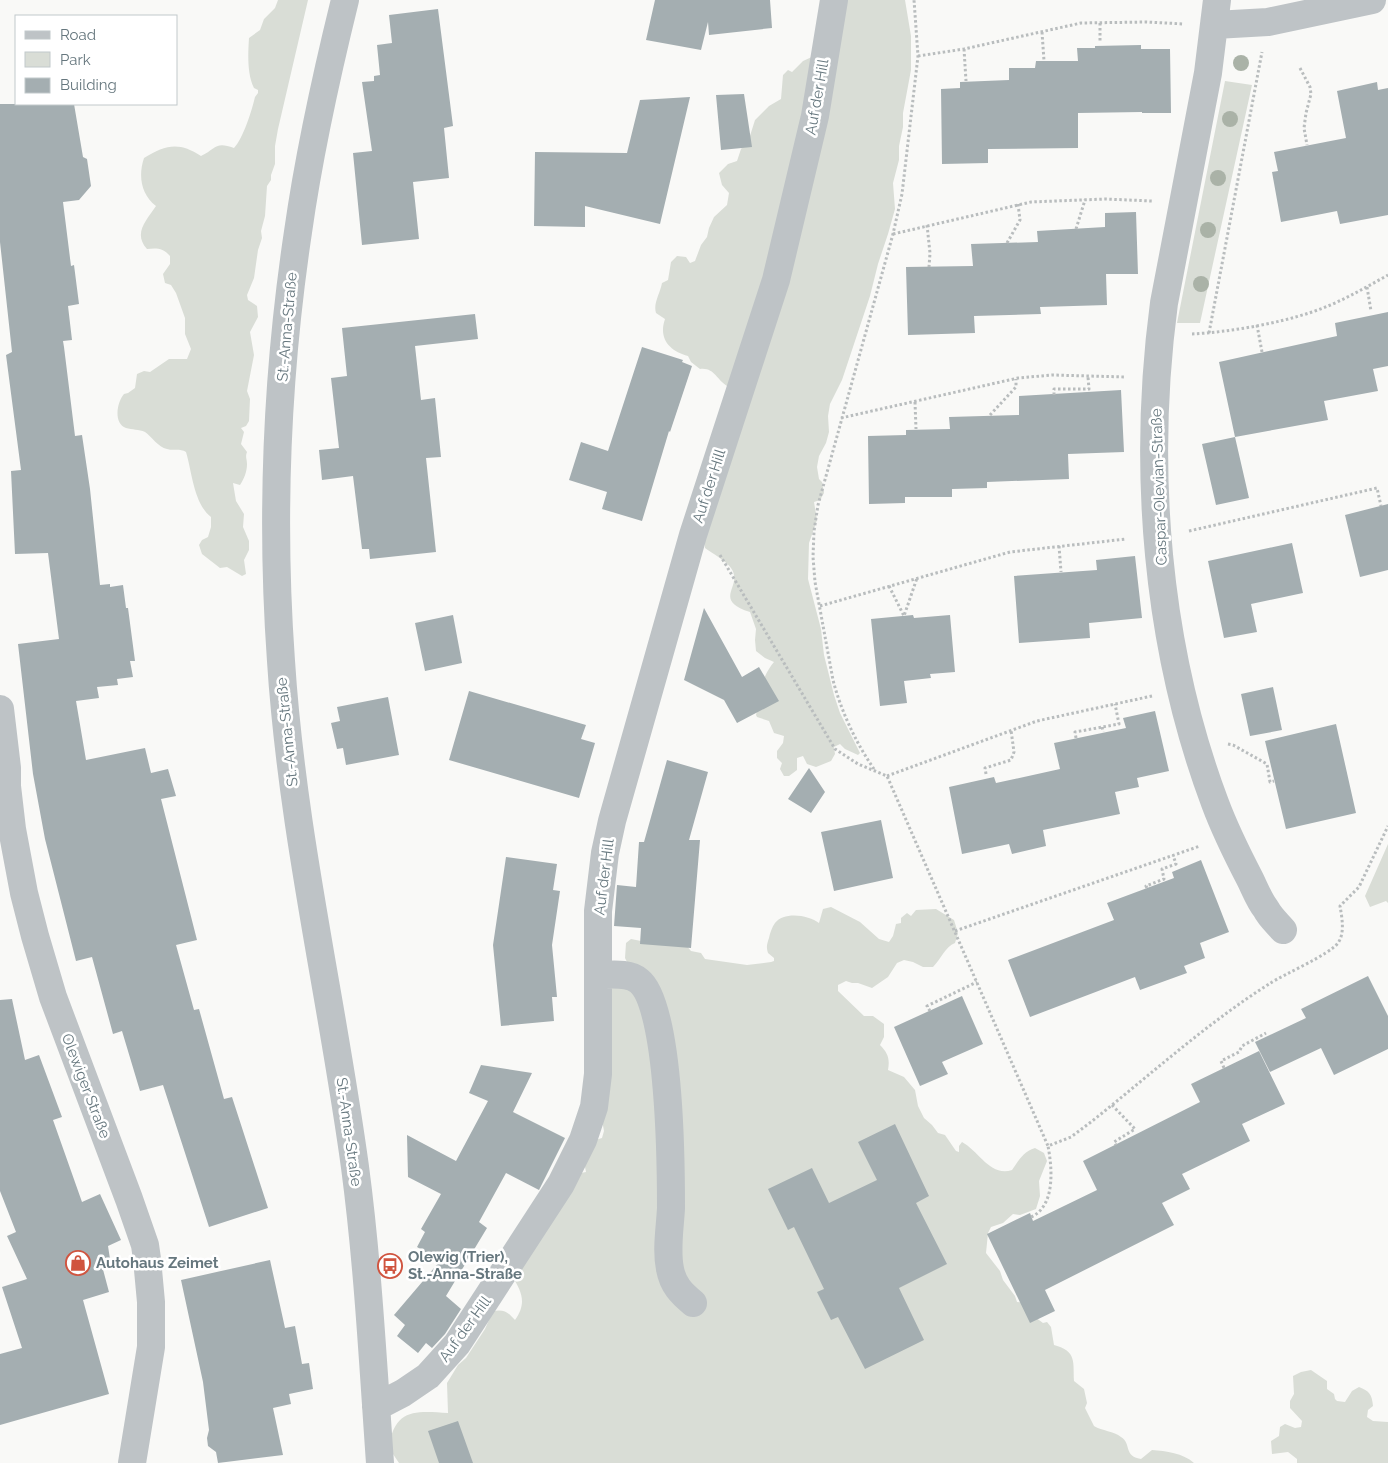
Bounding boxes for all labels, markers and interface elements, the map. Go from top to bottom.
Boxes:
legend [15,15,178,105]
text: Road [60,26,96,44]
text: Park [60,51,91,69]
street label: Auf der Hill [801,57,833,136]
text: Building [60,76,117,94]
street label: St.-Anna-Straße [273,271,301,382]
street label: Caspar-Olevian-Straße [1147,408,1171,566]
street label: Auf der Hill [689,446,730,525]
street label: St.-Anna-Straße [272,676,302,787]
street label: Auf der Hill [590,837,618,916]
street label: Olewiger Straße [58,1031,114,1141]
street label: St.-Anna-Straße [332,1076,366,1188]
place label: Olewig (Trier), St.-Anna-Straße [408,1248,522,1283]
shop icon: Autohaus Zeimet [65,1250,91,1276]
bus stop icon: Olewig (Trier), St.-Anna-Straße [377,1253,403,1279]
place label: Autohaus Zeimet [96,1254,219,1272]
street label: Auf der Hill [435,1292,495,1365]

